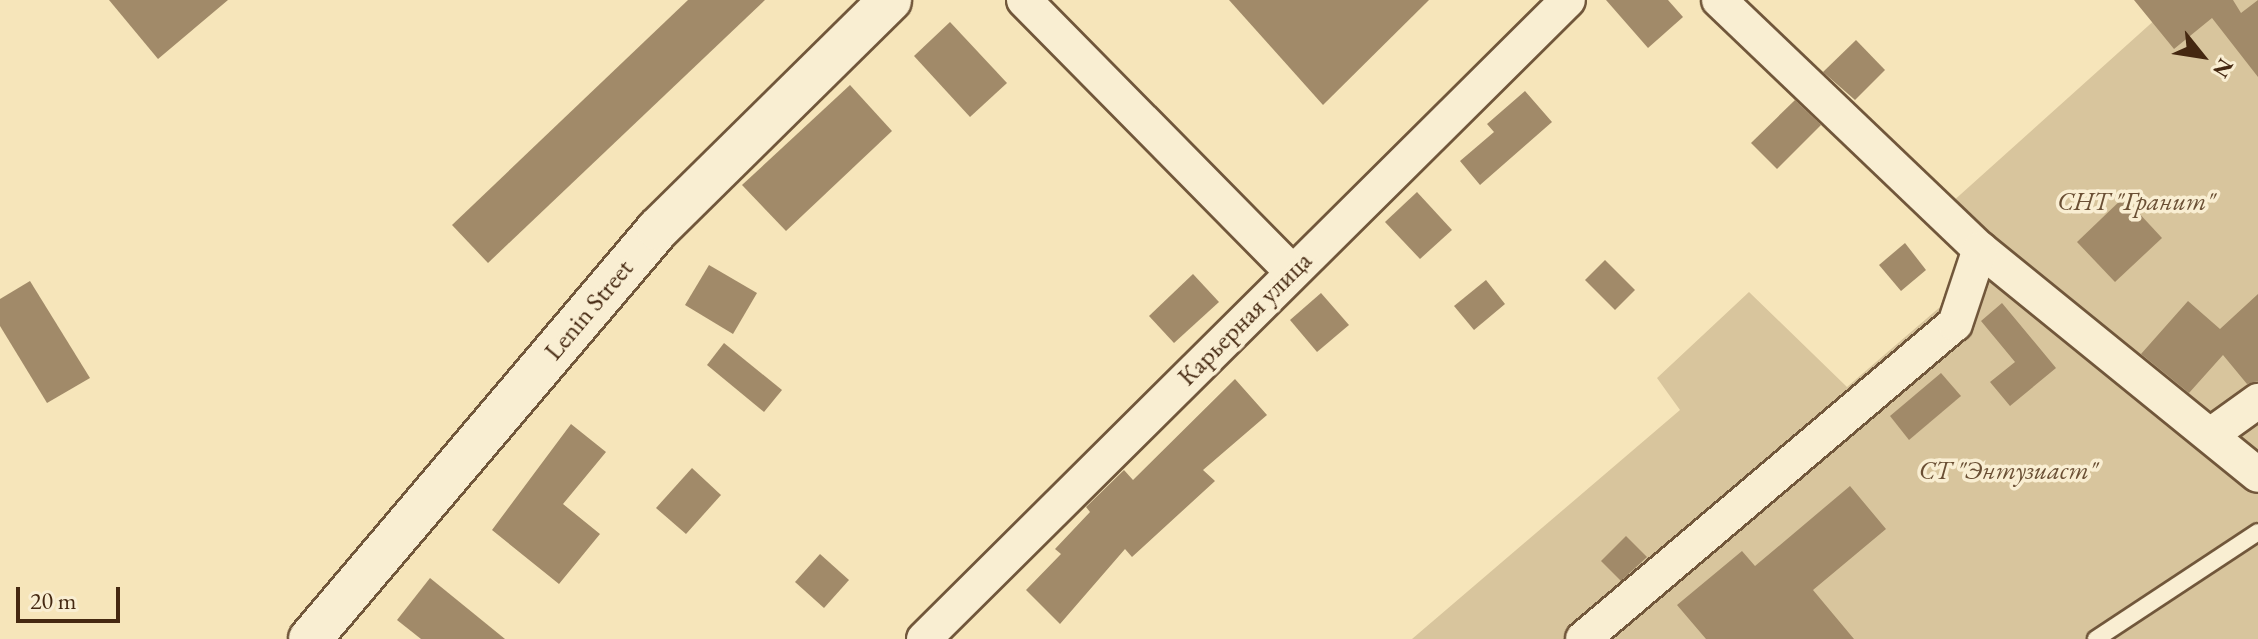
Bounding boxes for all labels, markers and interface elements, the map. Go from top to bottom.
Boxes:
north arrow [2162,16,2242,96]
text: N [2206,53,2240,83]
park label: СНТ "Гранит" [2057,186,2215,218]
street label: Карьерная улица [1172,246,1318,392]
street label: Lenin Street [538,253,640,367]
park label: СТ "Энтузиаст" [1919,455,2097,487]
scale bar [20,571,124,621]
text: 20 m [30,585,77,616]

